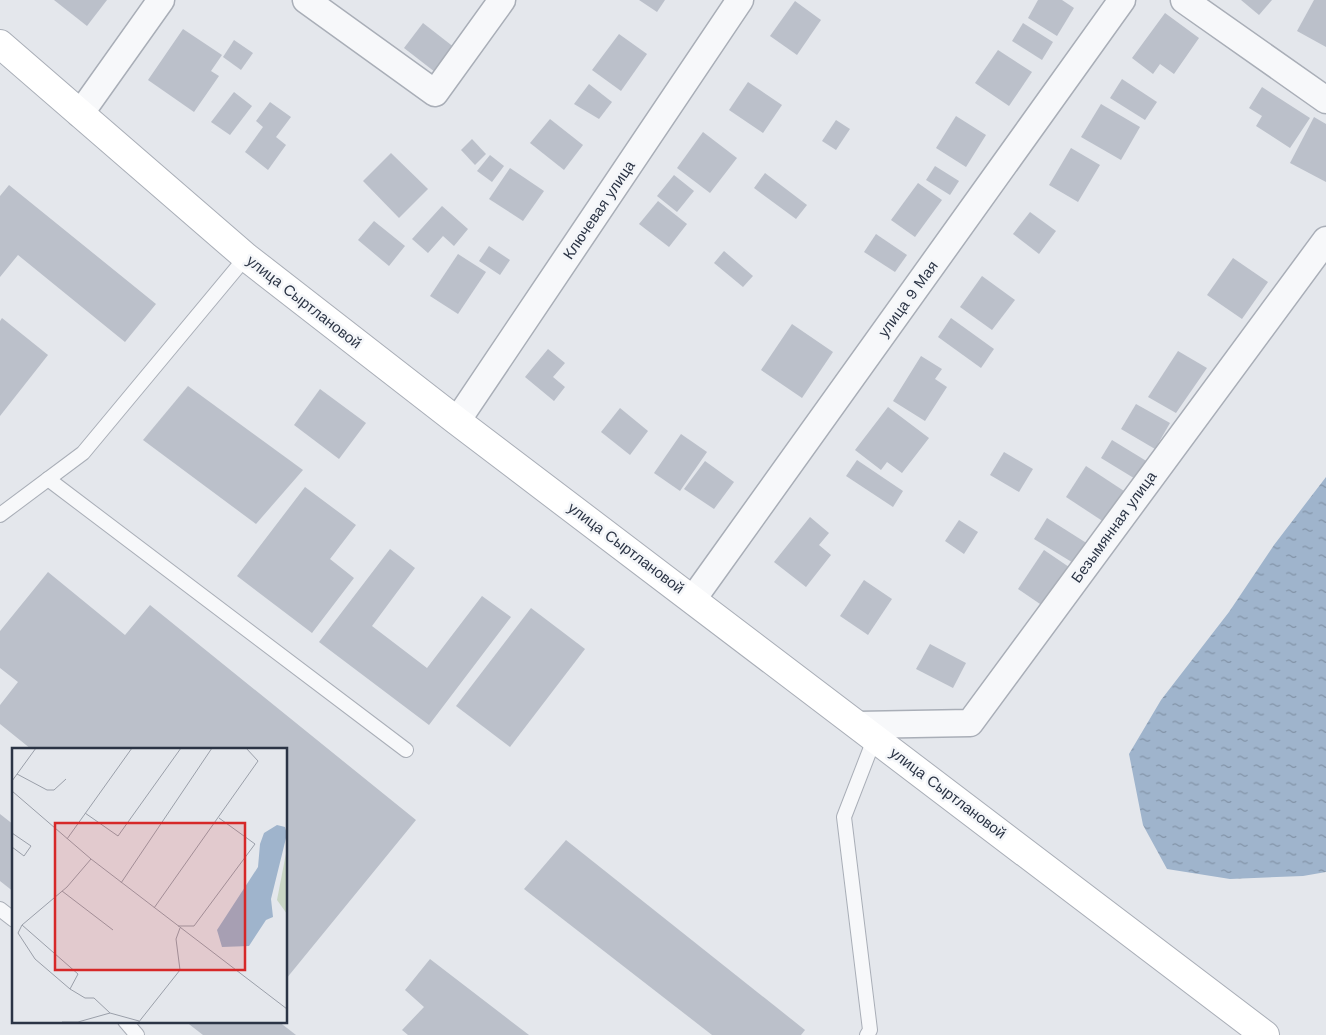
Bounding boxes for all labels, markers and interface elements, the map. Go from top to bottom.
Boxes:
street label: Ключевая улица [559,157,639,263]
street label: улица Сыртлановой [243,252,365,352]
street label: улица 9 Мая [874,257,942,341]
street label: Безымянная улица [1068,467,1161,586]
street label: улица Сыртлановой [564,498,688,598]
street label: улица Сыртлановой [886,743,1010,843]
inset map [12,748,288,1022]

